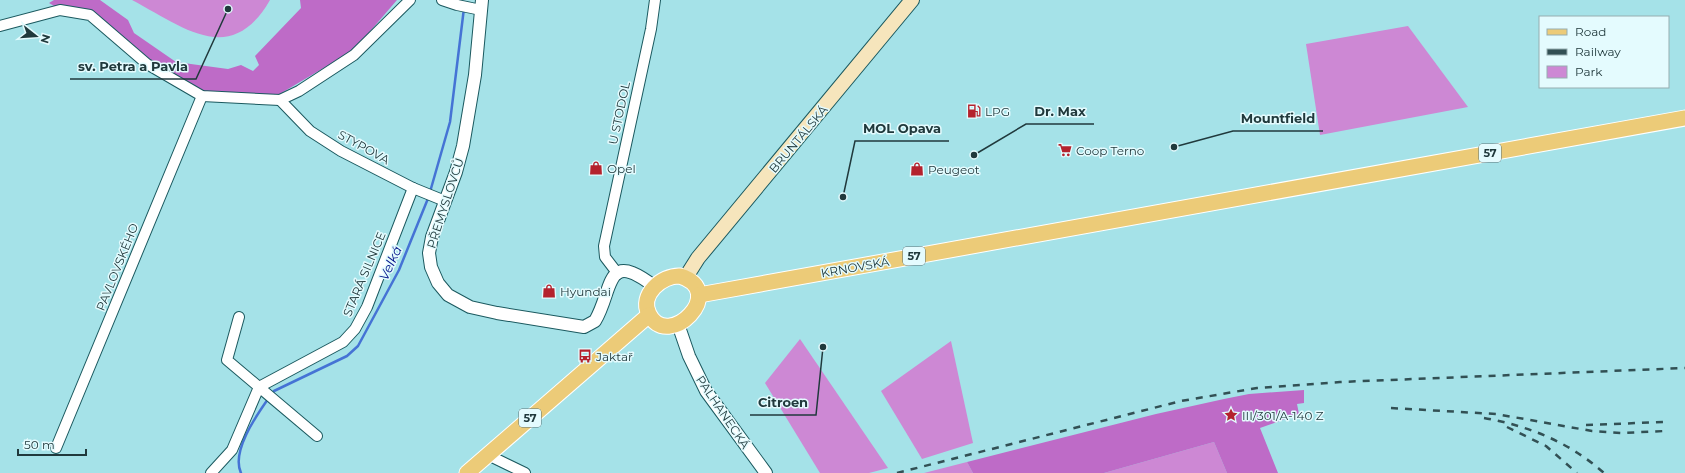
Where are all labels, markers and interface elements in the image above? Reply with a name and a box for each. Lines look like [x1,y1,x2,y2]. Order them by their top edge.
north arrow [16,16,56,56]
legend [1539,16,1669,88]
text: Road [1575,24,1606,39]
text: N [38,33,54,45]
text: Railway [1575,44,1621,59]
callout: sv. Petra a Pavla [70,54,196,79]
text: sv. Petra a Pavla [78,58,188,74]
text: Park [1575,64,1603,79]
street label: U STODOL [605,80,633,146]
callout: Dr. Max [1026,99,1094,124]
street label: BRUNTÁLSKÁ [766,102,831,176]
fuel station icon: LPG [966,103,982,119]
text: Dr. Max [1034,103,1086,119]
place label: LPG [985,104,1010,119]
callout: Mountfield [1233,106,1323,131]
text: Mountfield [1241,110,1315,126]
callout: MOL Opava [855,116,949,141]
text: MOL Opava [863,120,941,136]
street label: STYPOVA [336,127,393,167]
supermarket icon: Coop Terno [1057,142,1073,158]
place label: Coop Terno [1076,143,1144,158]
road number: 57 [1479,144,1501,162]
street label: PŘEMYSLOVCŮ [423,156,467,250]
shop icon: Opel [588,160,604,176]
place label: Opel [607,161,636,176]
shop icon: Peugeot [909,161,925,177]
place label: Peugeot [928,162,980,177]
street label: PAVLOVSKÉHO [93,221,141,313]
street label: STARÁ SILNICE [339,229,389,319]
water label: Velká [375,243,405,283]
road number: 57 [903,247,925,265]
street label: KRNOVSKÁ [820,254,891,280]
shop icon: Hyundai [541,283,557,299]
place label: Hyundai [560,284,611,299]
bus stop icon: Jaktař [577,348,593,364]
place label: Jaktař [595,349,633,364]
street label: PALHANECKÁ [693,372,753,452]
callout: Citroen [750,390,816,415]
text: Citroen [758,394,808,410]
place icon: III/301/A-140 Z [1223,407,1239,423]
place label: III/301/A-140 Z [1242,408,1324,423]
road number: 57 [519,409,541,427]
scale bar [18,431,86,457]
text: 50 m [24,437,55,452]

